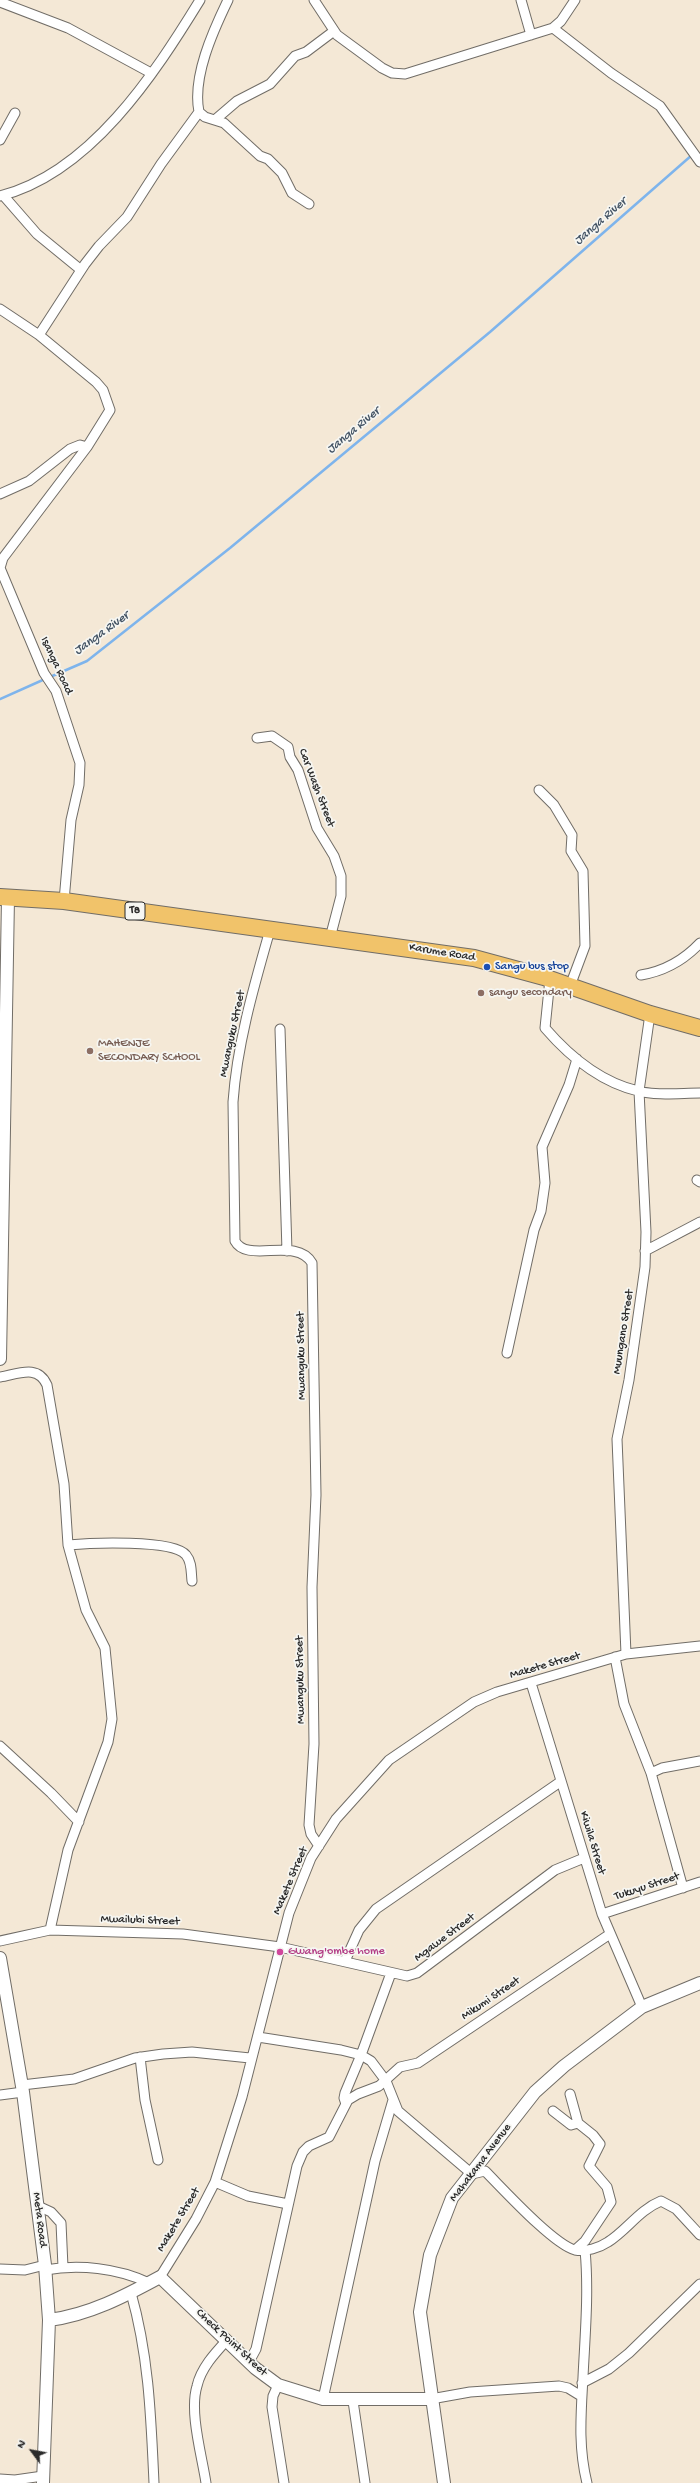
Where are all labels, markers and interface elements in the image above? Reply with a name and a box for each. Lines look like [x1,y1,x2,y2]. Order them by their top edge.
water label: Janga River [571,195,631,249]
water label: Janga River [324,404,384,458]
water label: Janga River [71,609,133,659]
street label: Isanga Road [36,635,76,697]
street label: Car Wash Street [294,747,338,829]
road number: T8 [125,902,145,920]
street label: Karume Road [408,941,476,965]
place label: Sangu bus stop [495,960,569,974]
marker: Sangu bus stop [482,962,492,972]
place label: sangu secondary [489,986,572,1000]
marker: sangu secondary [476,988,486,998]
street label: Mwanguku Street [217,989,249,1079]
place label: MAHENJE SECONDARY SCHOOL [98,1037,200,1065]
marker: MAHENJE SECONDARY SCHOOL [85,1046,95,1056]
street label: Muungano Street [610,1289,638,1375]
street label: Mwanguku Street [294,1312,310,1400]
street label: Mwanguku Street [293,1636,309,1724]
street label: Makete Street [508,1649,582,1683]
street label: Kiwila Street [576,1810,608,1876]
street label: Makete Street [270,1845,312,1917]
street label: Tukuyu Street [613,1870,681,1904]
street label: Mgawe Street [412,1911,478,1965]
street label: Mwailubi Street [100,1912,180,1930]
place label: Gwang'ombe home [288,1945,385,1959]
marker: Gwang'ombe home [275,1947,285,1957]
street label: Mikumi Street [459,1974,523,2024]
street label: Mahakama Avenue [447,2121,515,2205]
street label: Makete Street [154,2185,204,2255]
street label: Meta Road [28,2192,50,2248]
street label: Check Point Street [192,2306,270,2380]
north arrow [12,2431,52,2471]
text: N [15,2438,29,2451]

